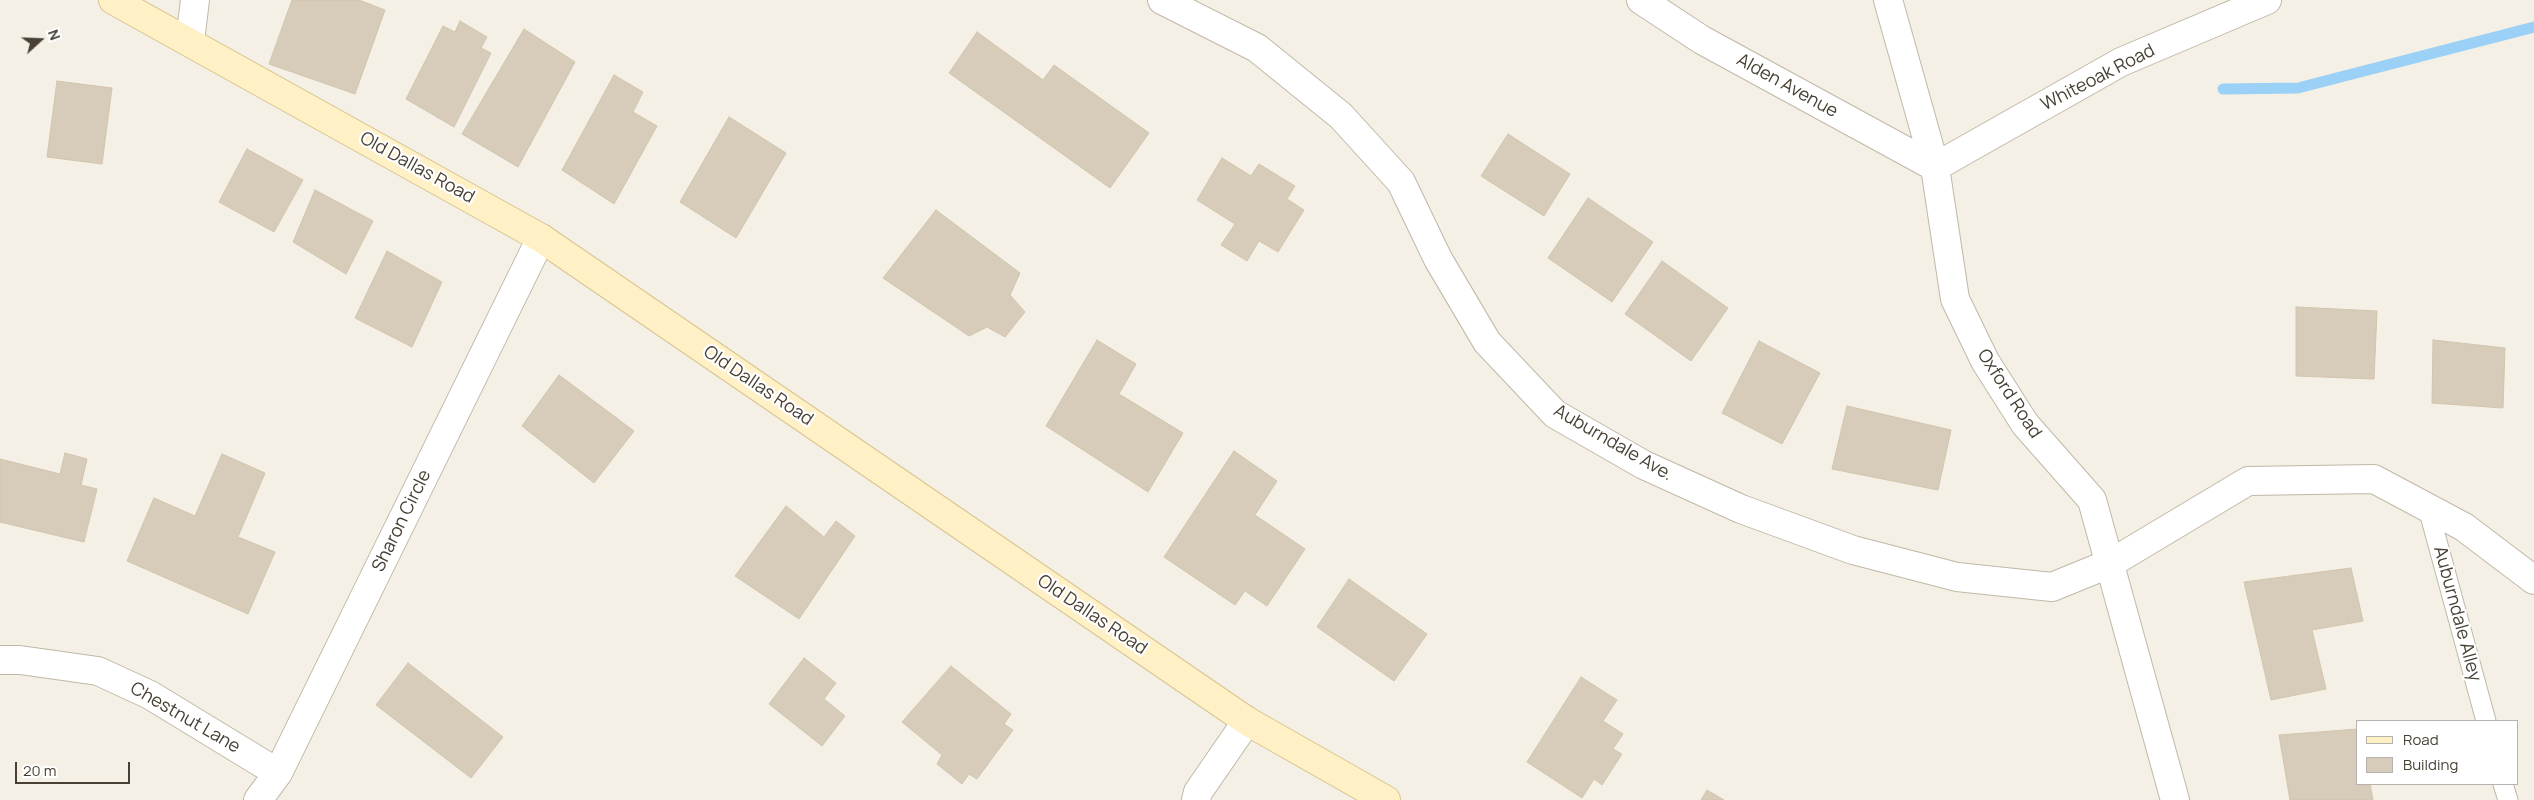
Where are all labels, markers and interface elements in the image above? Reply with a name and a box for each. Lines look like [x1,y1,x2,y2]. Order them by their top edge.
north arrow [15,15,65,65]
text: N [44,27,65,43]
street label: Whiteoak Road [2037,40,2159,116]
street label: Alden Avenue [1733,49,1841,123]
street label: Old Dallas Road [356,128,478,208]
street label: Old Dallas Road [699,341,817,431]
street label: Oxford Road [1972,345,2046,443]
street label: Auburndale Ave. [1550,400,1676,486]
street label: Sharon Circle [368,466,436,576]
street label: Auburndale Alley [2429,544,2485,684]
street label: Old Dallas Road [1033,570,1151,660]
street label: Chestnut Lane [126,678,244,758]
legend [2356,720,2519,785]
text: Road [2403,729,2439,750]
scale bar [18,752,132,784]
text: Building [2403,754,2458,775]
text: 20 m [23,760,56,781]

